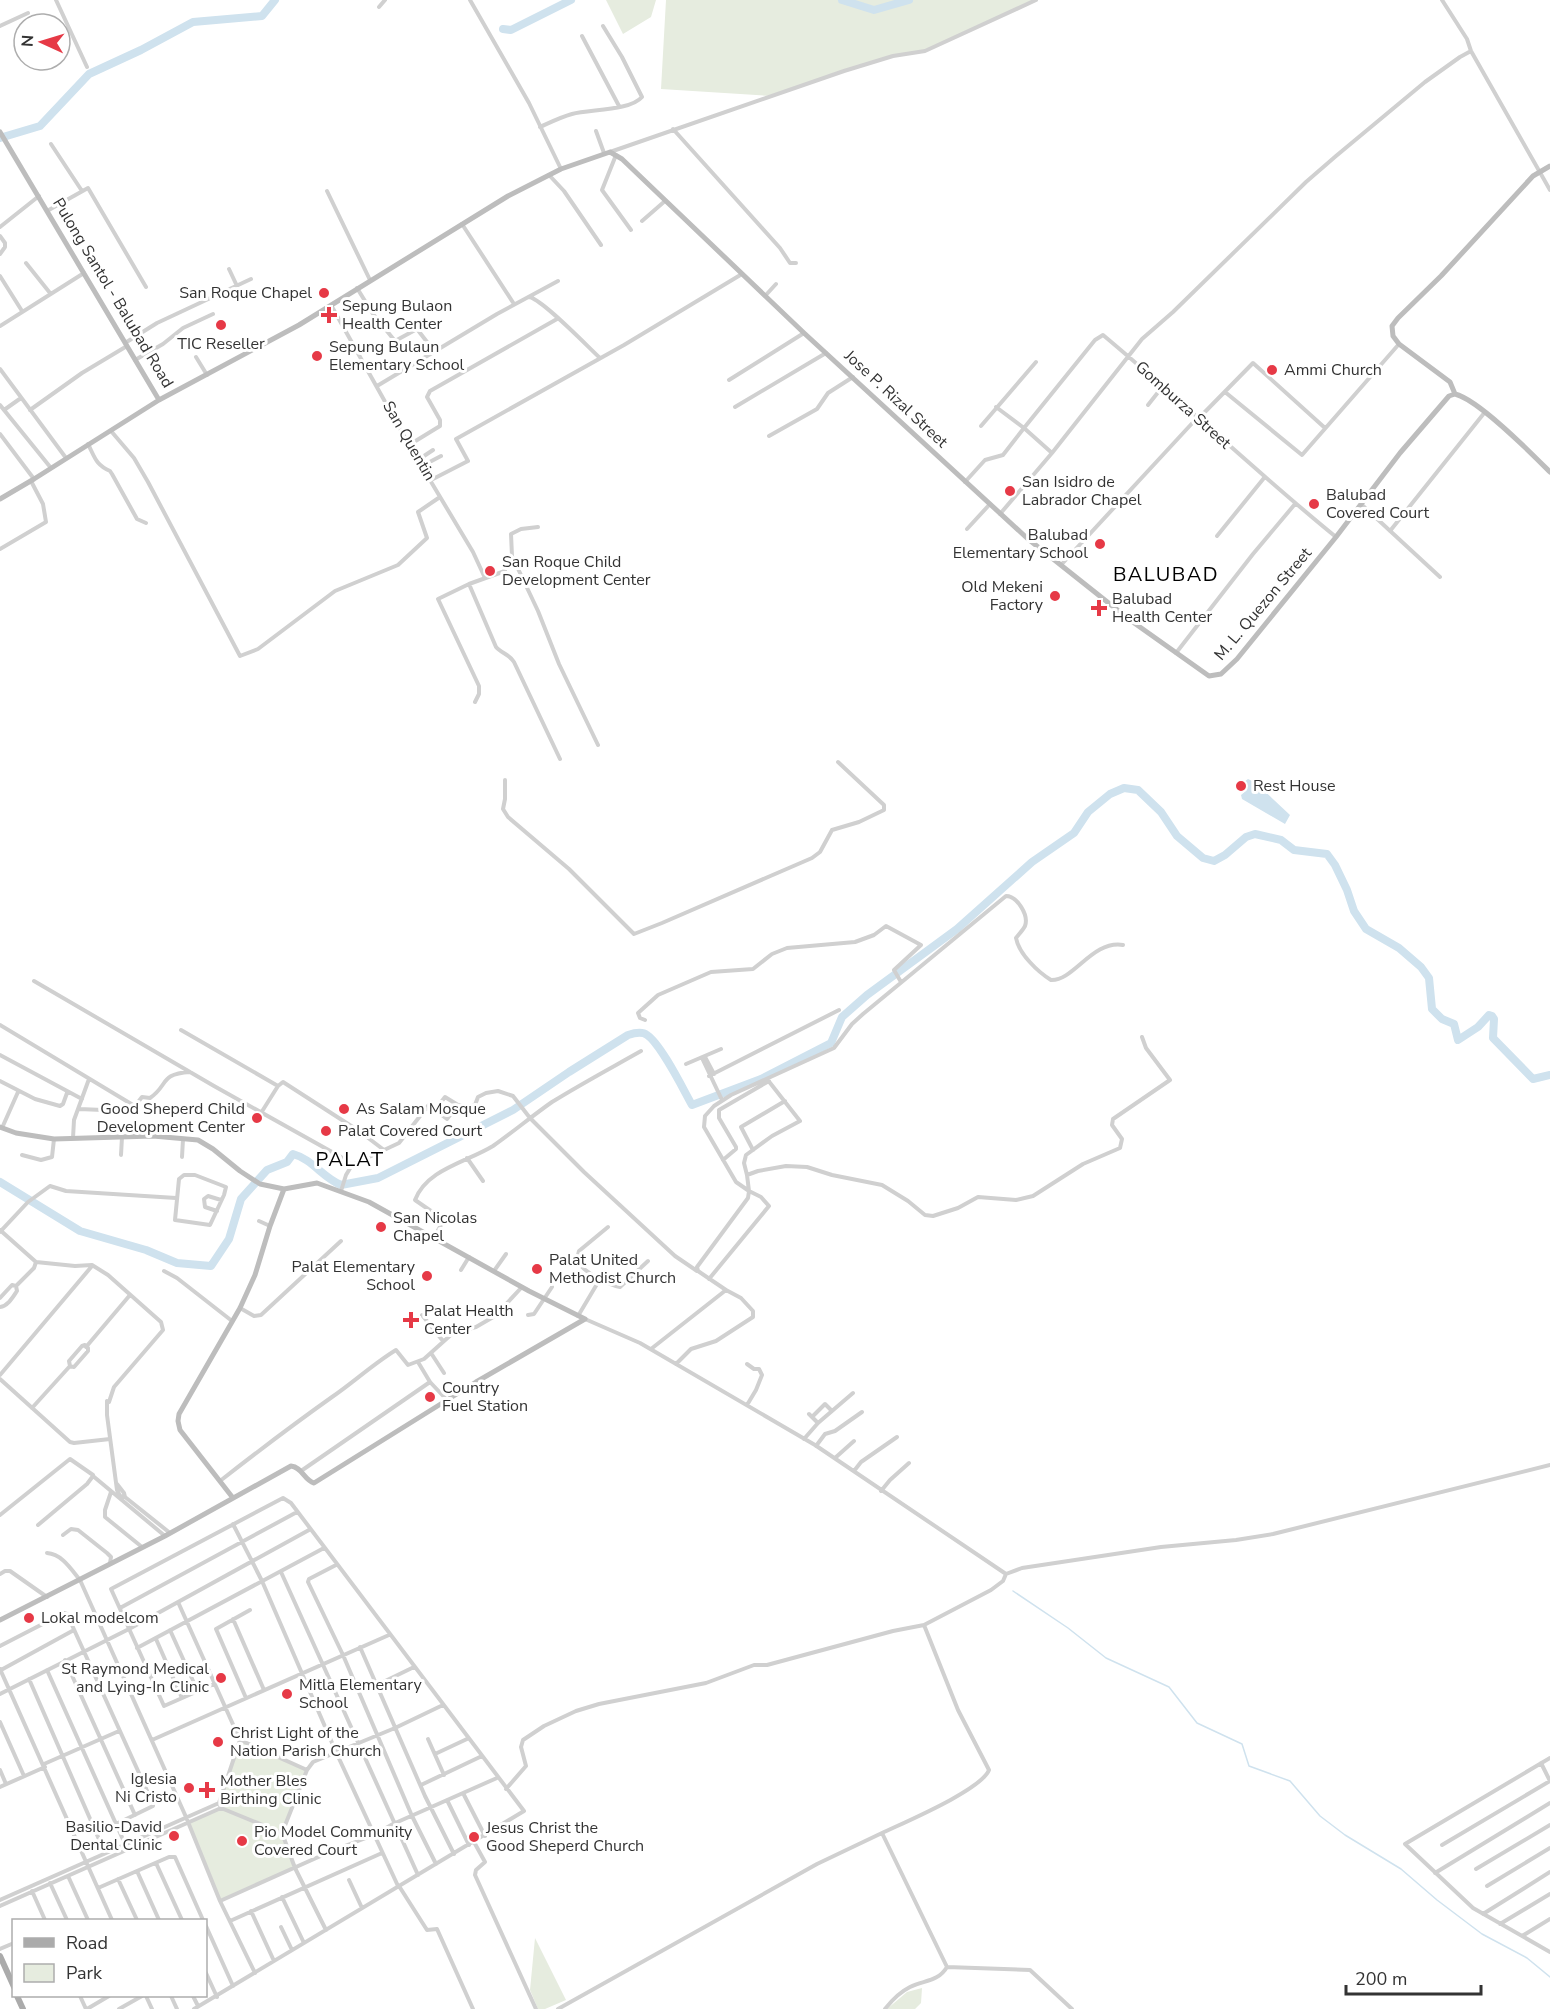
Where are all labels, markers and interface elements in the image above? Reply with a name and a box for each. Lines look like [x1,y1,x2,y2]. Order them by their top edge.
north arrow [12,12,72,72]
text: N [17,34,39,48]
street label: Pulong Santol - Balubad Road [47,194,179,392]
place label: San Roque Chapel [179,282,312,304]
marker: San Roque Chapel [317,286,331,300]
place label: Sepung Bulaon Health Center [342,295,452,335]
marker: Sepung Bulaon Health Center [320,306,338,324]
marker: TIC Reseller [214,318,228,332]
place label: TIC Reseller [177,333,265,355]
place label: Sepung Bulaun Elementary School [329,336,465,376]
street label: Jose P. Rizal Street [839,345,953,453]
marker: Sepung Bulaun Elementary School [310,349,324,363]
street label: Gomburza Street [1130,356,1236,454]
place label: Ammi Church [1284,359,1382,381]
marker: Ammi Church [1265,363,1279,377]
street label: San Quentin [377,397,441,485]
place label: San Isidro de Labrador Chapel [1022,471,1142,511]
marker: San Isidro de Labrador Chapel [1003,484,1017,498]
place label: Balubad Covered Court [1326,484,1429,524]
marker: Balubad Covered Court [1307,497,1321,511]
place label: Balubad Elementary School [953,524,1088,564]
marker: Balubad Elementary School [1093,537,1107,551]
street label: M. L. Quezon Street [1209,543,1317,665]
place label: San Roque Child Development Center [502,551,651,591]
district label: BALUBAD [1113,561,1219,588]
marker: San Roque Child Development Center [483,564,497,578]
place label: Old Mekeni Factory [961,576,1044,616]
place label: Balubad Health Center [1112,588,1212,628]
marker: Old Mekeni Factory [1048,589,1062,603]
marker: Balubad Health Center [1090,599,1108,617]
place label: Rest House [1253,775,1336,797]
marker: Rest House [1234,779,1248,793]
place label: Good Sheperd Child Development Center [97,1098,245,1138]
place label: As Salam Mosque [356,1098,486,1120]
marker: As Salam Mosque [337,1102,351,1116]
marker: Good Sheperd Child Development Center [250,1111,264,1125]
place label: Palat Covered Court [338,1120,483,1142]
marker: Palat Covered Court [319,1124,333,1138]
district label: PALAT [316,1146,384,1173]
place label: San Nicolas Chapel [393,1207,477,1247]
marker: San Nicolas Chapel [374,1220,388,1234]
place label: Palat United Methodist Church [549,1249,676,1289]
place label: Palat Elementary School [292,1256,416,1296]
marker: Palat United Methodist Church [530,1262,544,1276]
marker: Palat Elementary School [420,1269,434,1283]
place label: Palat Health Center [424,1300,514,1340]
marker: Palat Health Center [402,1311,420,1329]
place label: Country Fuel Station [442,1377,528,1417]
marker: Country Fuel Station [423,1390,437,1404]
place label: Lokal modelcom [41,1607,159,1629]
marker: Lokal modelcom [22,1611,36,1625]
place label: St Raymond Medical and Lying-In Clinic [61,1658,210,1698]
marker: St Raymond Medical and Lying-In Clinic [214,1671,228,1685]
place label: Mitla Elementary School [299,1674,422,1714]
marker: Mitla Elementary School [280,1687,294,1701]
place label: Christ Light of the Nation Parish Church [230,1722,381,1762]
marker: Christ Light of the Nation Parish Church [211,1735,225,1749]
place label: Iglesia Ni Cristo [115,1768,177,1808]
place label: Mother Bles Birthing Clinic [220,1770,322,1810]
marker: Iglesia Ni Cristo [182,1781,196,1795]
marker: Mother Bles Birthing Clinic [198,1781,216,1799]
place label: Basilio-David Dental Clinic [65,1816,163,1856]
place label: Jesus Christ the Good Sheperd Church [485,1817,644,1857]
place label: Pio Model Community Covered Court [254,1821,413,1861]
marker: Basilio-David Dental Clinic [167,1829,181,1843]
marker: Jesus Christ the Good Sheperd Church [467,1830,481,1844]
marker: Pio Model Community Covered Court [235,1834,249,1848]
legend [12,1919,207,1997]
text: Road [66,1931,108,1955]
scale bar [1346,1958,1481,1996]
text: Park [66,1961,103,1985]
text: 200 m [1355,1967,1407,1991]

